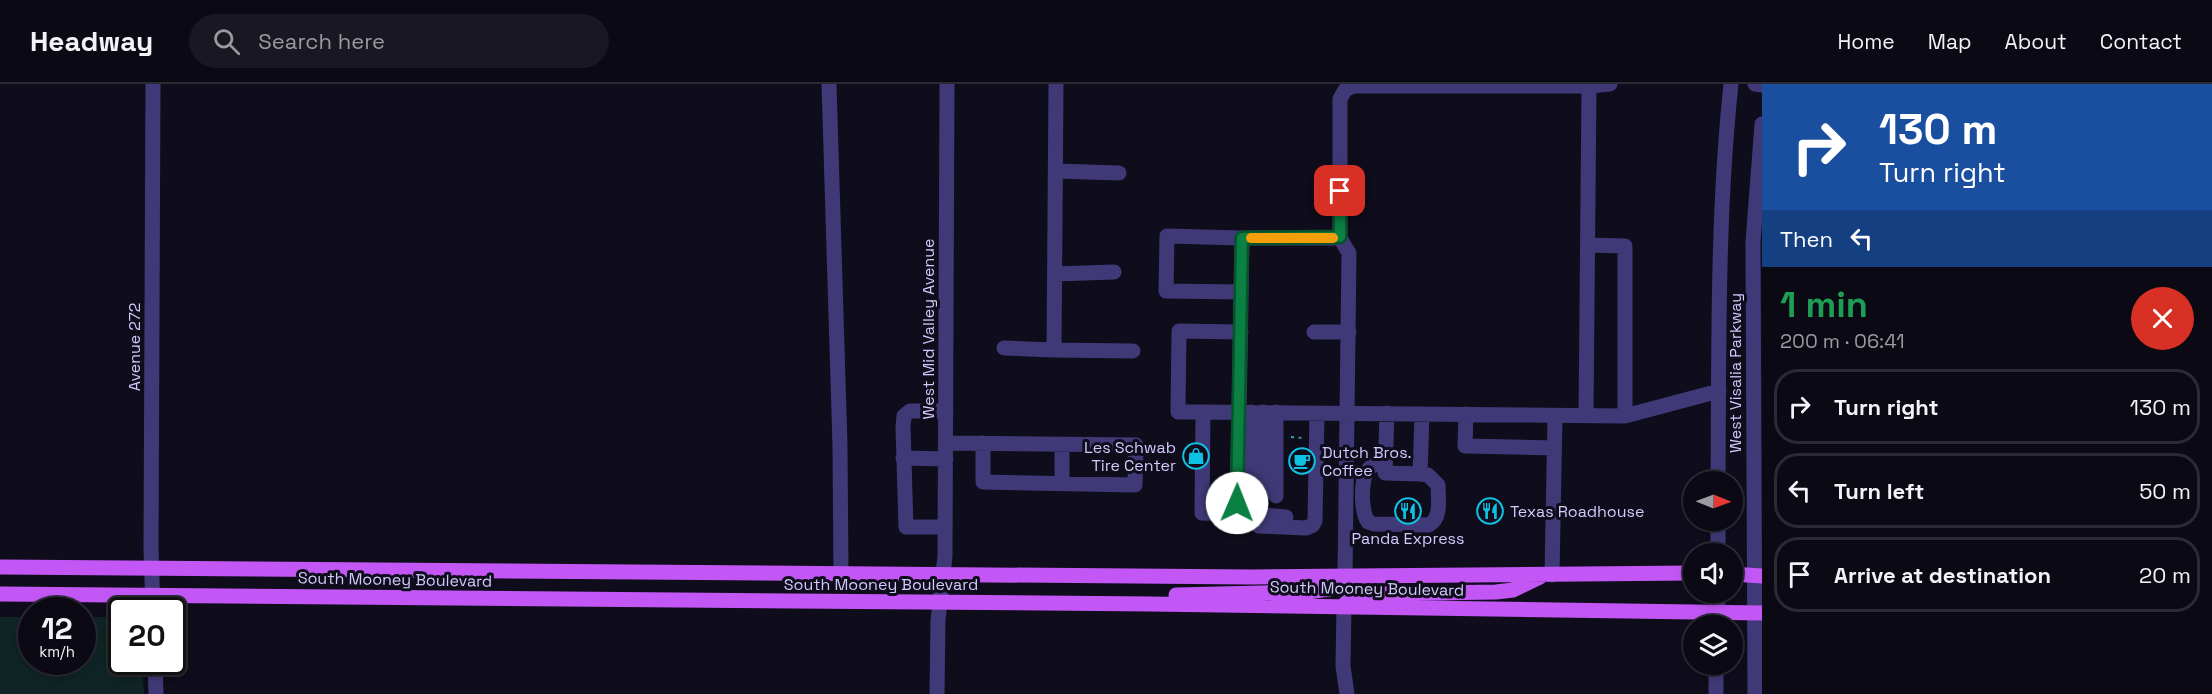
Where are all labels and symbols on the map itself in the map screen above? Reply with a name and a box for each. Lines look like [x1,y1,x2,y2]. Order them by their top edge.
pin [1314,165,1365,216]
street label: West Mid Valley Avenue [918,239,939,419]
street label: West Visalia Parkway [1725,293,1746,453]
street label: Avenue 272 [124,303,145,391]
place label: Les Schwab Tire Center [1084,437,1176,476]
shop icon: Les Schwab Tire Center [1181,441,1211,471]
place label: Dutch Bros. Coffee [1322,442,1412,481]
cafe icon: Dutch Bros. Coffee [1287,446,1317,476]
position arrow [1205,471,1269,535]
north arrow [1683,471,1743,531]
restaurant icon: Panda Express [1393,496,1423,526]
restaurant icon: Texas Roadhouse [1475,496,1505,526]
place label: Texas Roadhouse [1510,501,1644,522]
place label: Panda Express [1352,528,1464,549]
street label: South Mooney Boulevard [298,567,492,592]
street label: South Mooney Boulevard [784,574,978,595]
street label: South Mooney Boulevard [1270,576,1464,601]
speed limit sign: 20 [108,597,186,675]

